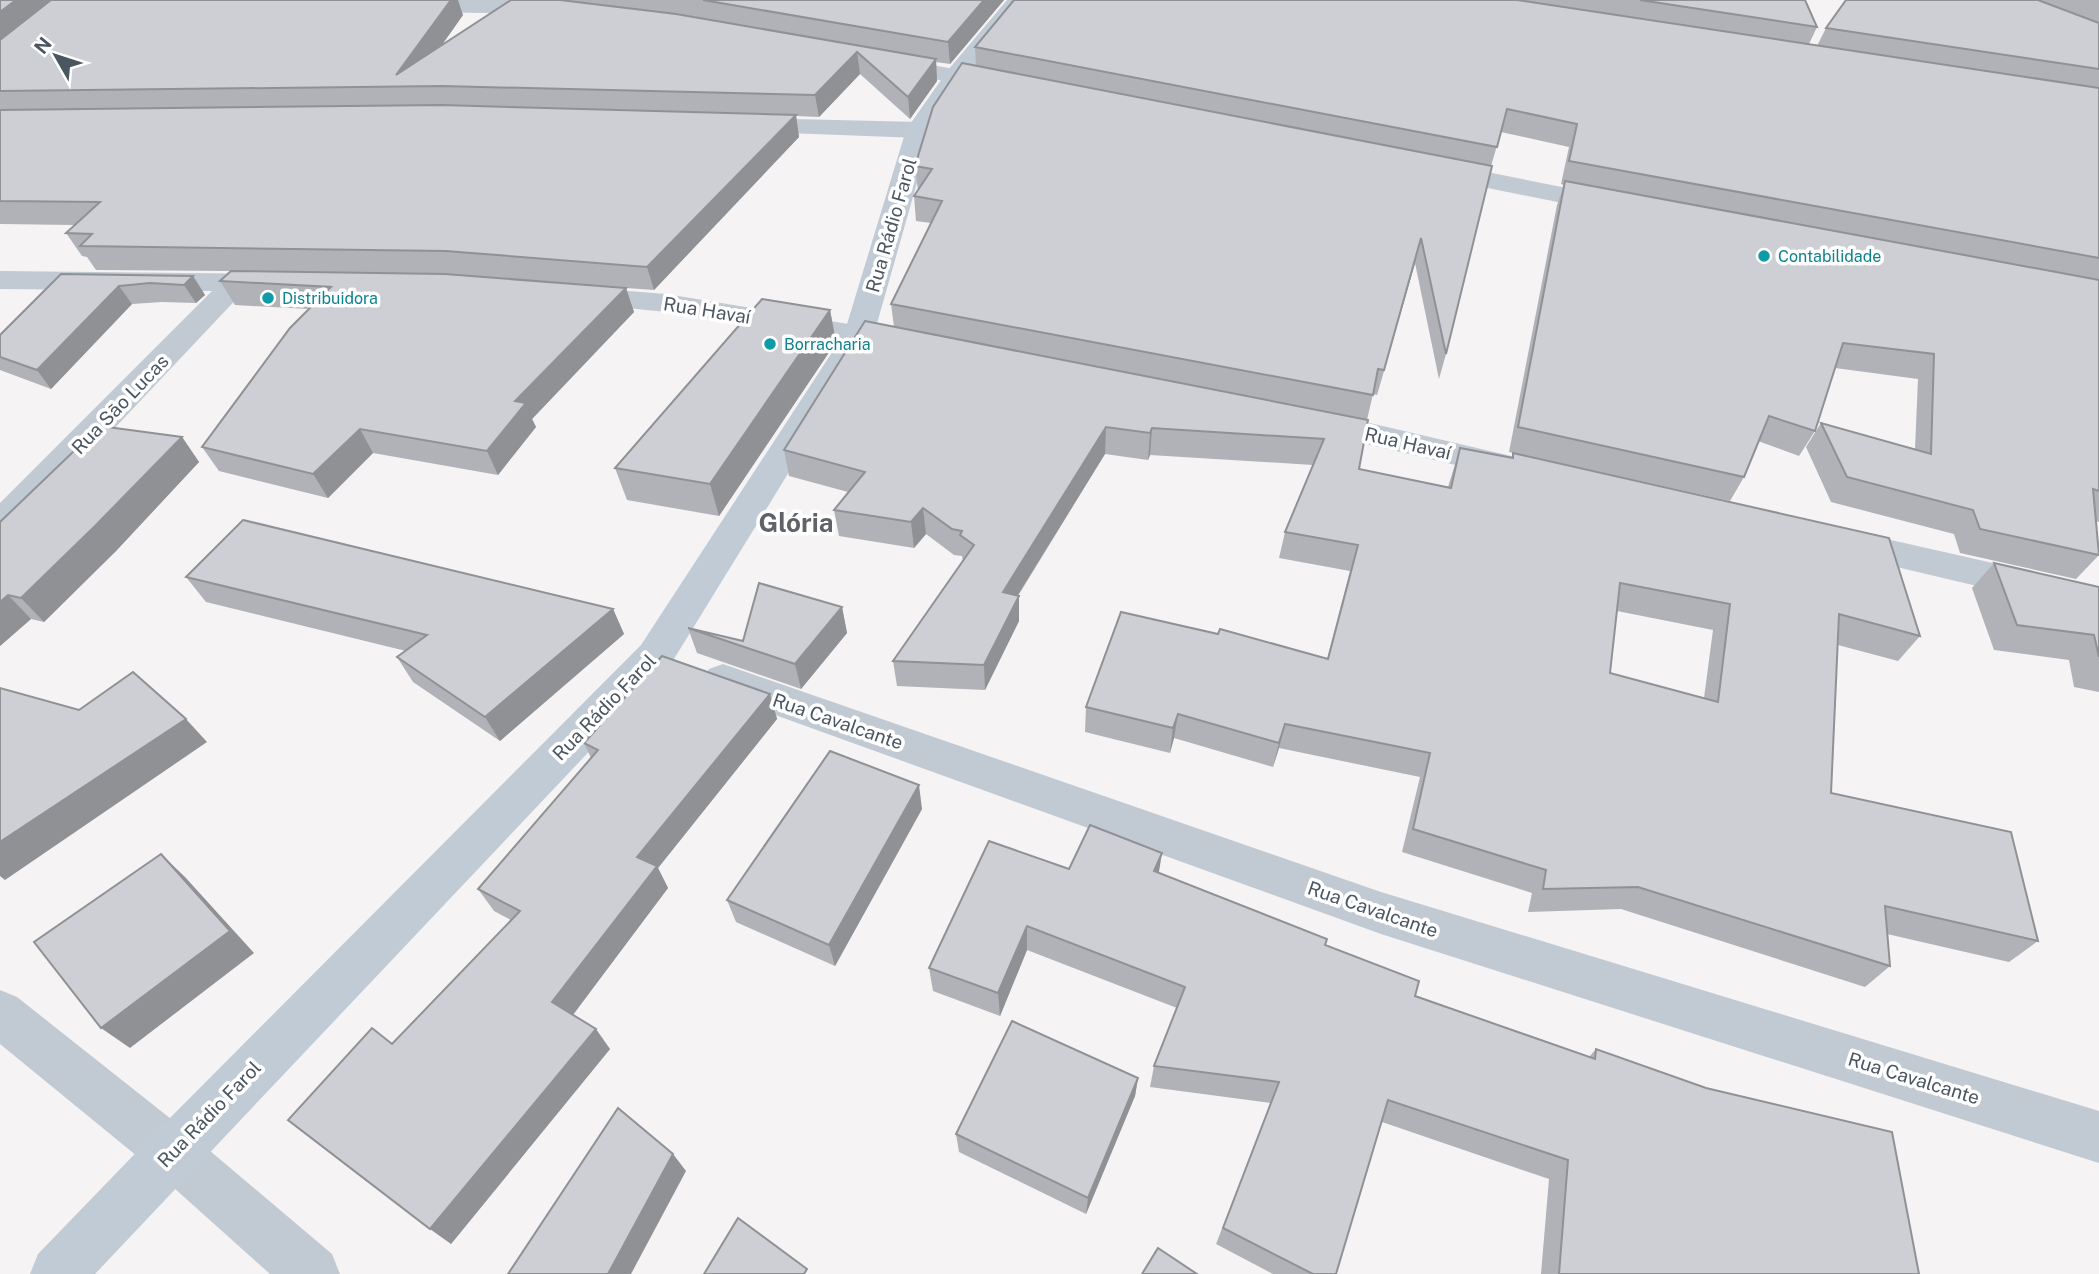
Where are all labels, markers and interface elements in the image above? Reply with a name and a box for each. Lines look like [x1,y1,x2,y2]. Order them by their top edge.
north arrow [21,21,91,91]
text: N [30,33,56,58]
street label: Rua Rádio Farol [861,155,921,295]
place label: Contabilidade [1778,247,1881,266]
marker: Contabilidade [1756,248,1772,264]
place label: Distribuidora [282,289,378,308]
marker: Distribuidora [260,290,276,306]
street label: Rua Havaí [662,292,753,328]
place label: Borracharia [784,335,871,354]
marker: Borracharia [762,336,778,352]
street label: Rua São Lucas [67,350,173,458]
street label: Rua Havaí [1363,422,1454,464]
district label: Glória [759,507,833,538]
street label: Rua Rádio Farol [548,649,660,765]
street label: Rua Cavalcante [770,688,906,754]
street label: Rua Cavalcante [1305,876,1441,942]
street label: Rua Cavalcante [1846,1048,1982,1108]
street label: Rua Rádio Farol [153,1056,265,1172]

